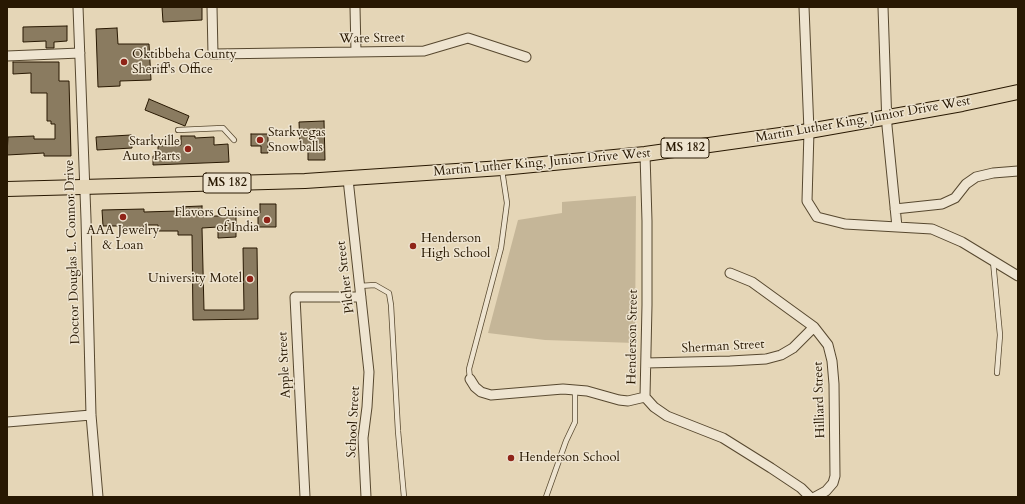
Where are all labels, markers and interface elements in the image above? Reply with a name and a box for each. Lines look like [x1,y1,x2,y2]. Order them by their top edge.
street label: Ware Street [339,31,405,47]
place label: Oktibbeha County Sheriff's Office [132,47,237,78]
marker: Oktibbeha County Sheriff's Office [119,57,129,67]
street label: Martin Luther King, Junior Drive West [754,93,972,147]
place label: Starkvegas Snowballs [268,125,326,156]
place label: Starkville Auto Parts [122,134,180,165]
marker: Starkvegas Snowballs [255,135,265,145]
road number: MS 182 [661,138,709,158]
marker: Starkville Auto Parts [183,144,193,154]
street label: Martin Luther King, Junior Drive West [433,146,651,180]
street label: Doctor Douglas L. Connor Drive [62,159,84,345]
road number: MS 182 [203,173,251,193]
place label: Flavors Cuisine of India [174,205,259,236]
marker: AAA Jewelry & Loan [118,212,128,222]
marker: Flavors Cuisine of India [262,215,272,225]
place label: AAA Jewelry & Loan [87,223,159,254]
place label: Henderson High School [421,231,490,262]
street label: Pilcher Street [334,240,358,314]
marker: Henderson High School [408,241,418,251]
place label: University Motel [148,271,242,287]
marker: University Motel [245,274,255,284]
street label: Henderson Street [624,289,642,385]
street label: Apple Street [275,331,295,399]
street label: Sherman Street [681,337,765,357]
street label: Hilliard Street [811,361,829,439]
street label: School Street [344,386,364,458]
place label: Henderson School [519,450,620,466]
marker: Henderson School [506,453,516,463]

